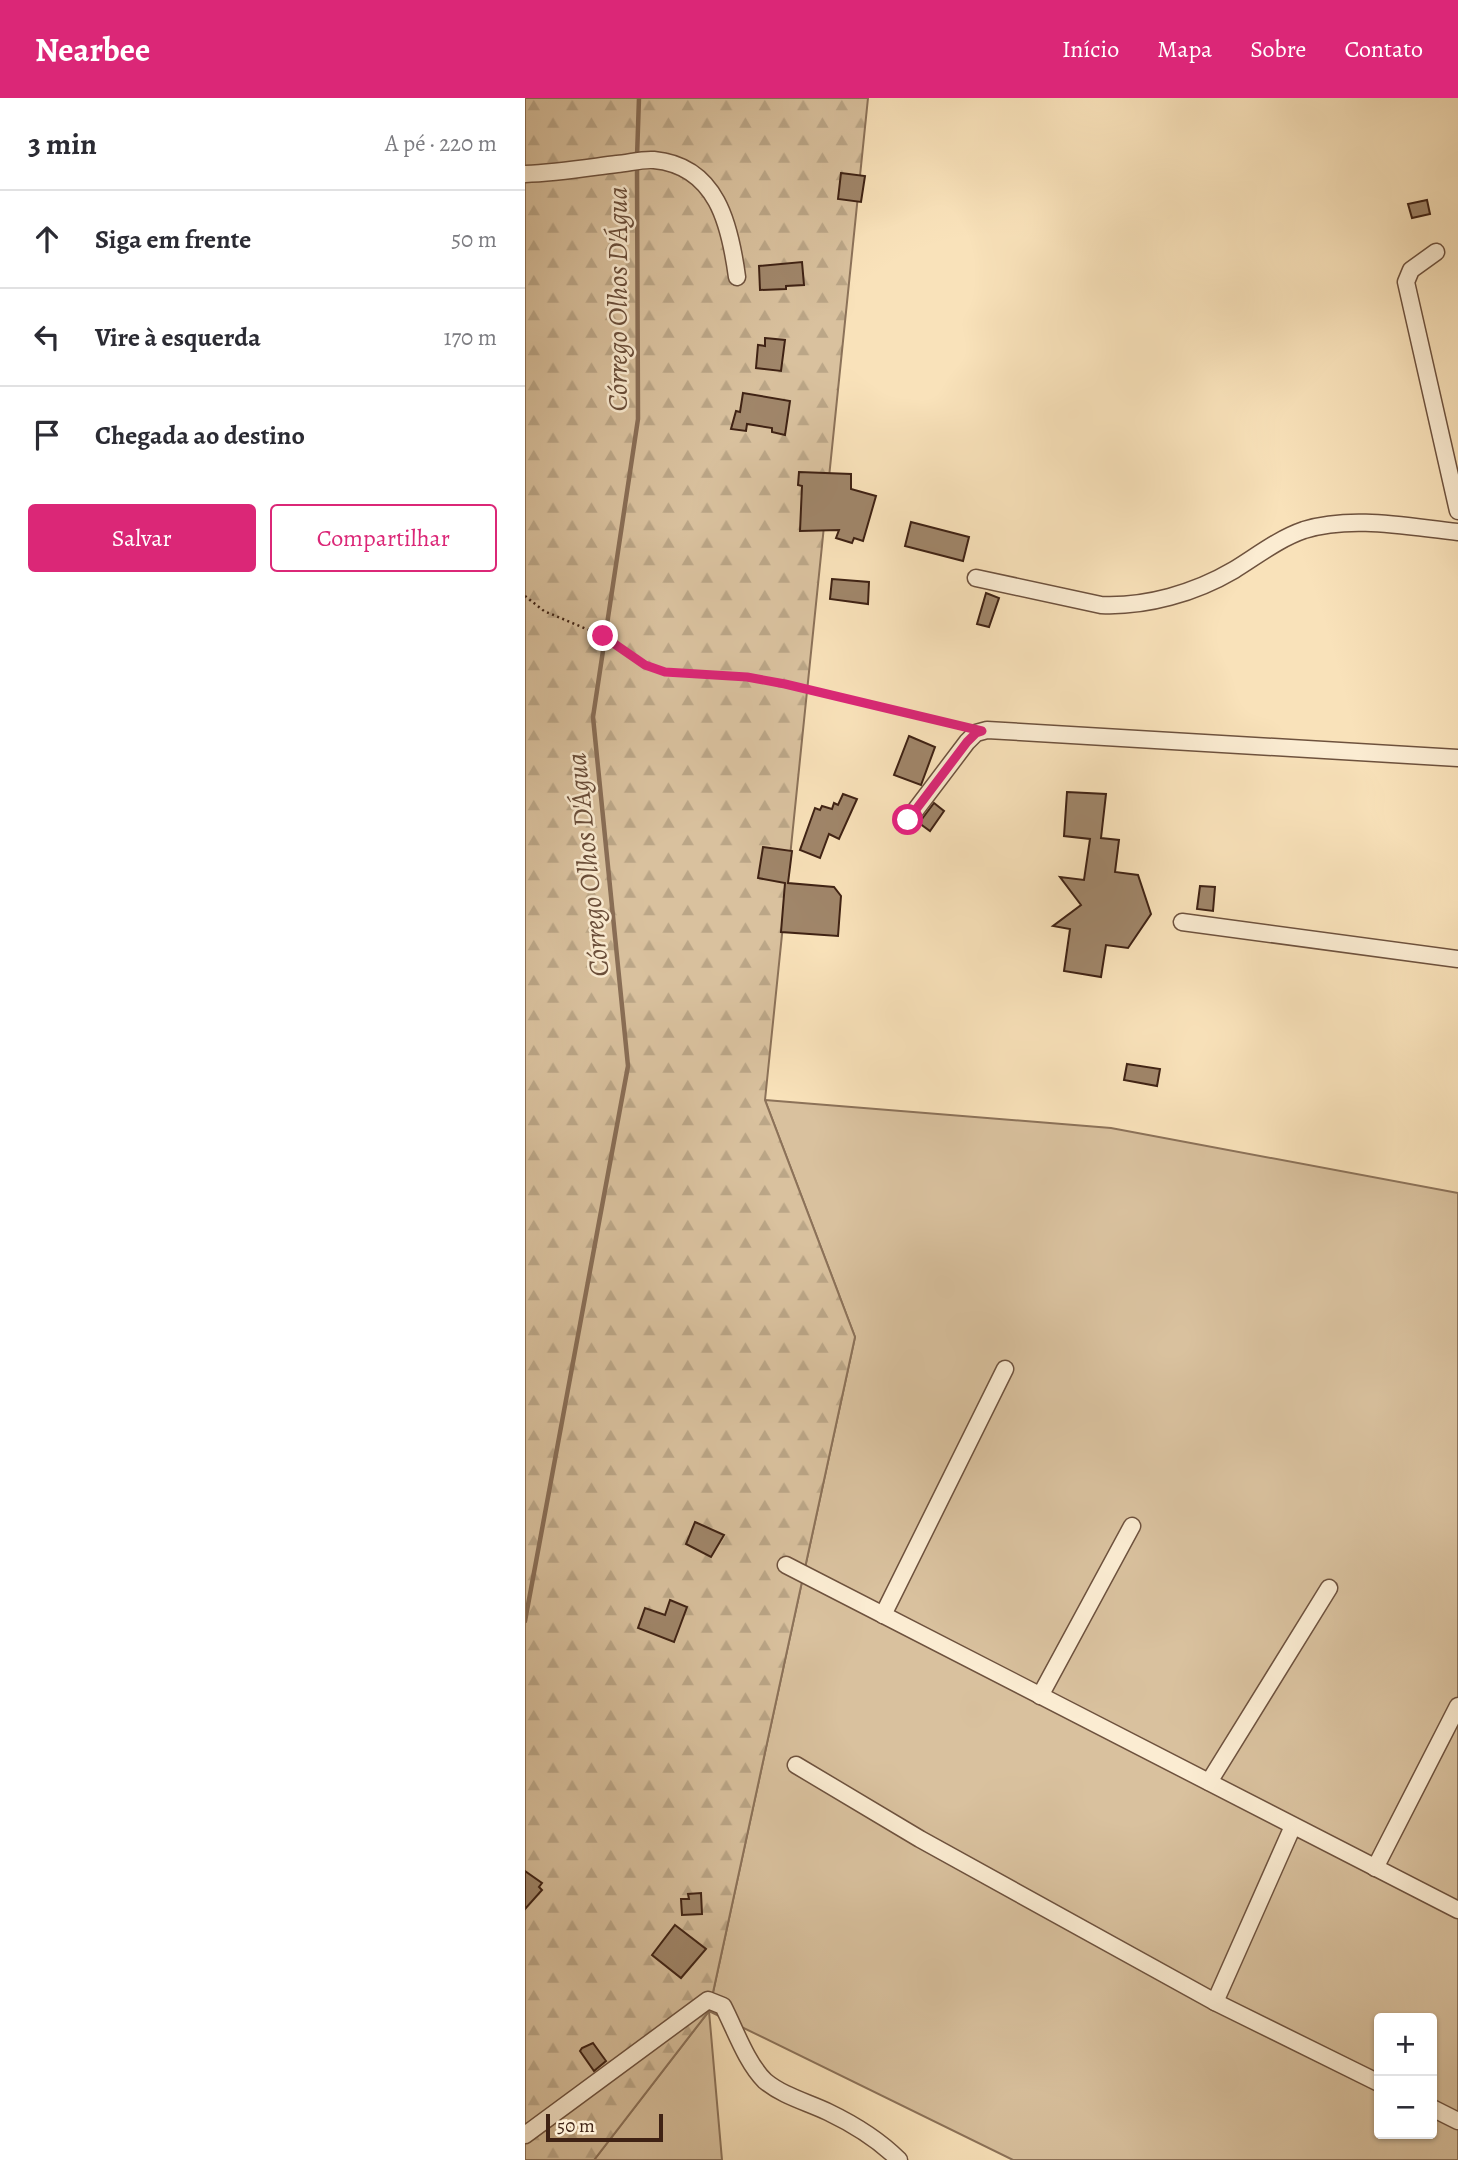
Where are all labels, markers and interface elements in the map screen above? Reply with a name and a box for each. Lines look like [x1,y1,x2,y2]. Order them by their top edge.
text: Nearbee [35,27,150,72]
text: Início [1062,33,1119,65]
text: Mapa [1157,33,1212,65]
text: Sobre [1250,33,1306,65]
text: Contato [1344,33,1423,65]
text: 3 min [28,124,97,164]
text: A pé · 220 m [385,128,497,159]
water label: Córrego Olhos D'Água [599,187,637,411]
icon: ahead [28,220,66,258]
text: Siga em frente [95,222,251,257]
text: 50 m [451,224,497,255]
icon: left [28,318,66,356]
text: Vire à esquerda [95,320,261,355]
text: 170 m [444,322,497,353]
icon: arrive [28,416,66,454]
text: Chegada ao destino [95,418,305,453]
button: Salvar [28,504,256,572]
button: Compartilhar [270,504,497,572]
route end [587,620,618,651]
water label: Córrego Olhos D'Água [557,751,619,979]
route start [892,804,923,835]
map controls [1374,2013,1437,2139]
button: + [1374,2013,1437,2076]
button: − [1374,2076,1437,2139]
scale bar [546,2111,663,2143]
text: 50 m [557,2113,595,2139]

